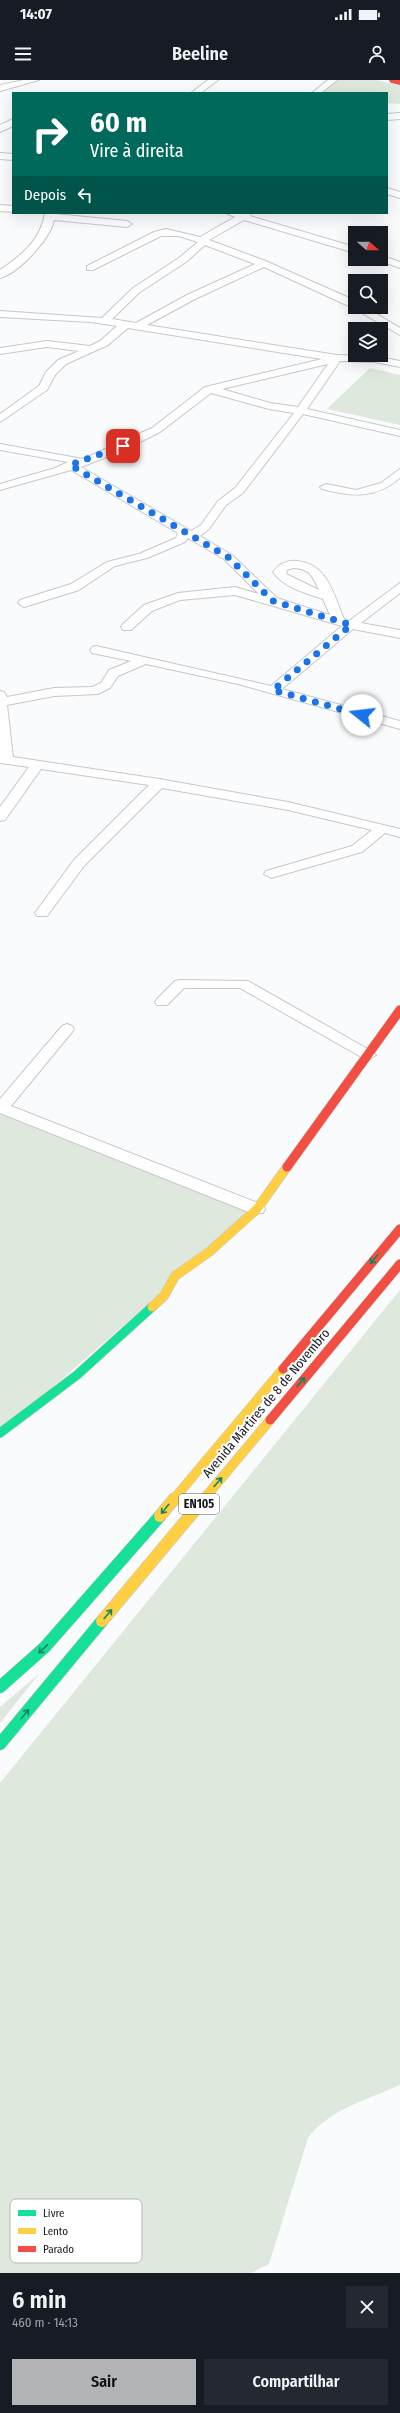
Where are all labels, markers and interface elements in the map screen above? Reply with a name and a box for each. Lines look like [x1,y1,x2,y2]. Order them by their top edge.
text: 14:07 [20,5,52,23]
icon: menu [12,43,34,65]
text: Beeline [172,43,228,65]
icon: person [366,43,388,65]
text: 60 m [90,106,147,139]
icon: right [24,108,76,160]
text: Vire à direita [90,140,184,162]
icon: left [74,184,96,206]
text: Depois [24,186,66,204]
north arrow [348,226,388,266]
map controls [348,226,388,362]
button: search [348,274,388,314]
button: layers [348,322,388,362]
pin [106,429,140,463]
icon: arrive [112,435,134,457]
position arrow [341,694,383,736]
one-way arrow [370,1253,379,1264]
street label: Avenida Mártires de 8 de Novembro [199,1325,333,1480]
one-way arrow [296,1377,305,1387]
one-way arrow [213,1477,222,1487]
road number: EN105 [179,1494,219,1514]
one-way arrow [161,1503,170,1514]
one-way arrow [103,1609,112,1620]
one-way arrow [38,1645,48,1654]
one-way arrow [20,1709,29,1720]
legend [10,2199,142,2263]
text: Livre [43,2207,65,2220]
text: Lento [43,2225,68,2238]
text: Parado [43,2243,74,2256]
text: 6 min [12,2286,67,2314]
button: close [346,2286,388,2328]
text: 460 m · 14:13 [12,2315,78,2330]
button: Sair [12,2359,196,2405]
button: Compartilhar [204,2359,388,2405]

